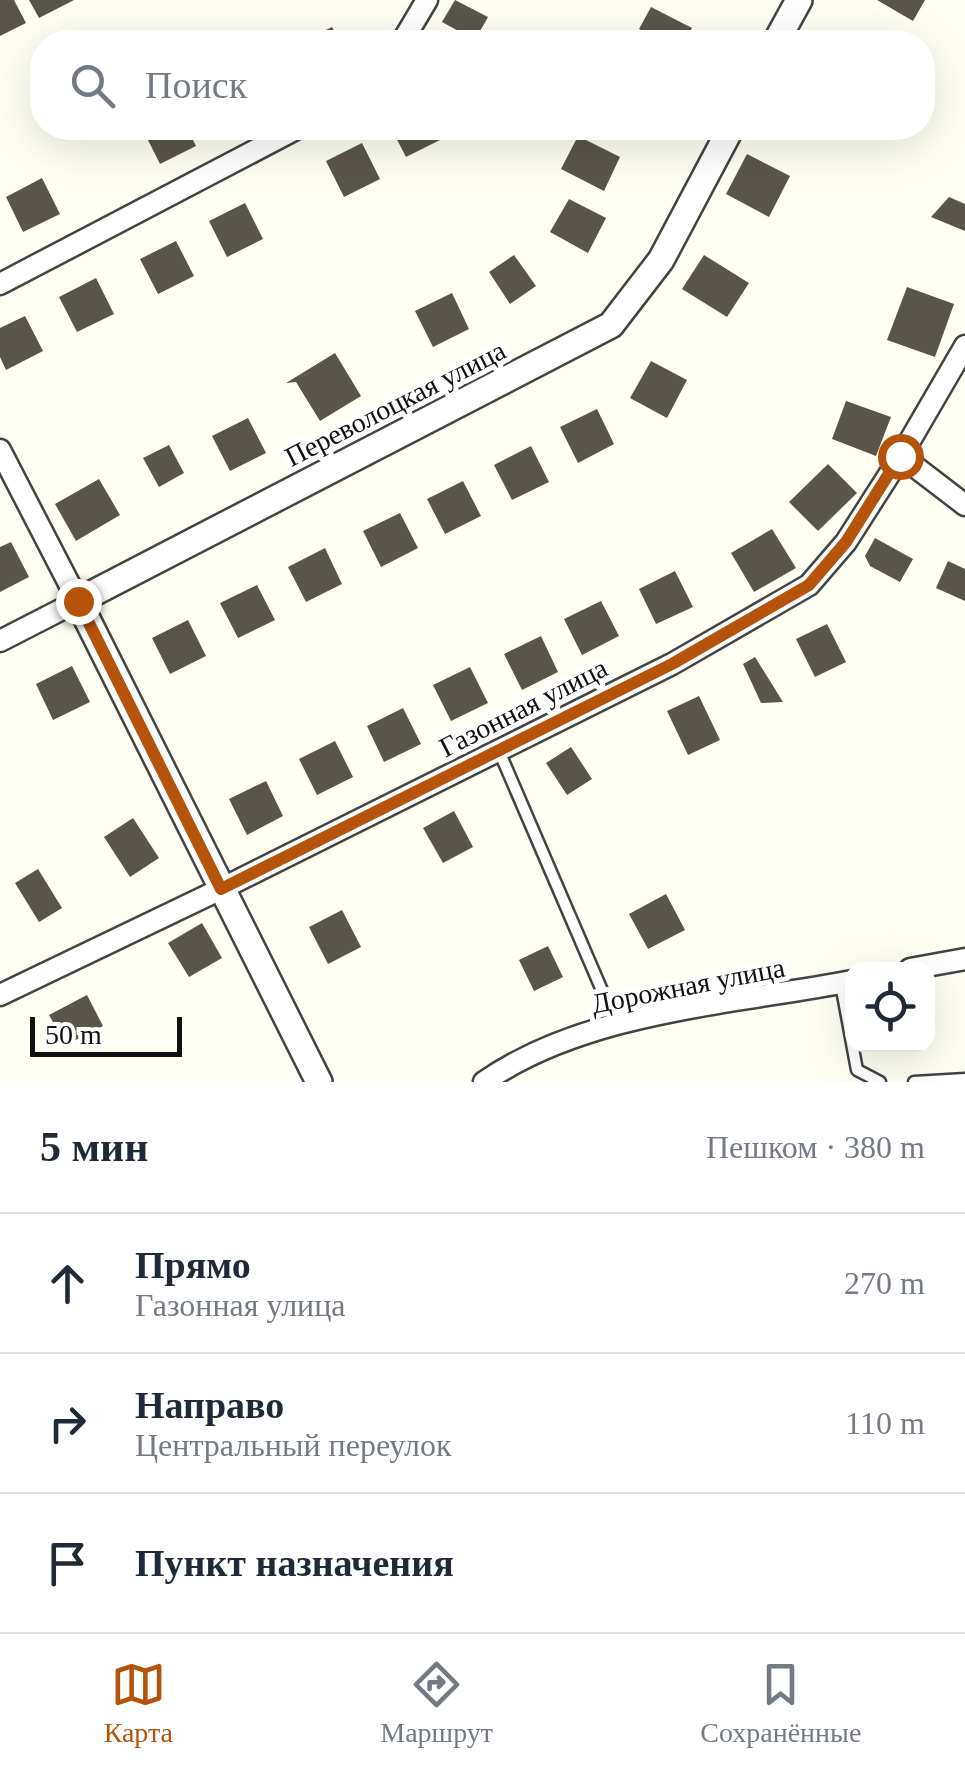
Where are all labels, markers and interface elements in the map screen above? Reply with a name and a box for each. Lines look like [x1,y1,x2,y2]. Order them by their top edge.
search box [30,30,935,140]
icon: search [65,58,120,113]
text: Поиск [145,64,247,106]
street label: Переволоцкая улица [280,334,511,472]
route start [878,434,924,480]
route end [56,579,102,625]
street label: Газонная улица [434,652,613,763]
street label: Дорожная улица [589,951,788,1019]
map controls [845,962,935,1052]
button: locate [845,962,935,1052]
scale bar [30,1012,182,1056]
text: 50 m [45,1019,102,1050]
text: 5 мин [40,1124,149,1170]
text: Пешком · 380 m [706,1129,925,1165]
text: Прямо [135,1244,251,1286]
icon: ahead [40,1256,95,1311]
text: 270 m [844,1265,925,1301]
text: Газонная улица [135,1287,346,1323]
text: Направо [135,1384,284,1426]
icon: right [40,1396,95,1451]
text: 110 m [845,1405,925,1441]
text: Центральный переулок [135,1427,451,1463]
icon: arrive [40,1536,95,1591]
text: Пункт назначения [135,1542,454,1584]
tab: Карта [104,1657,173,1749]
tab: Маршрут [380,1657,493,1749]
tab: Сохранённые [700,1657,861,1749]

